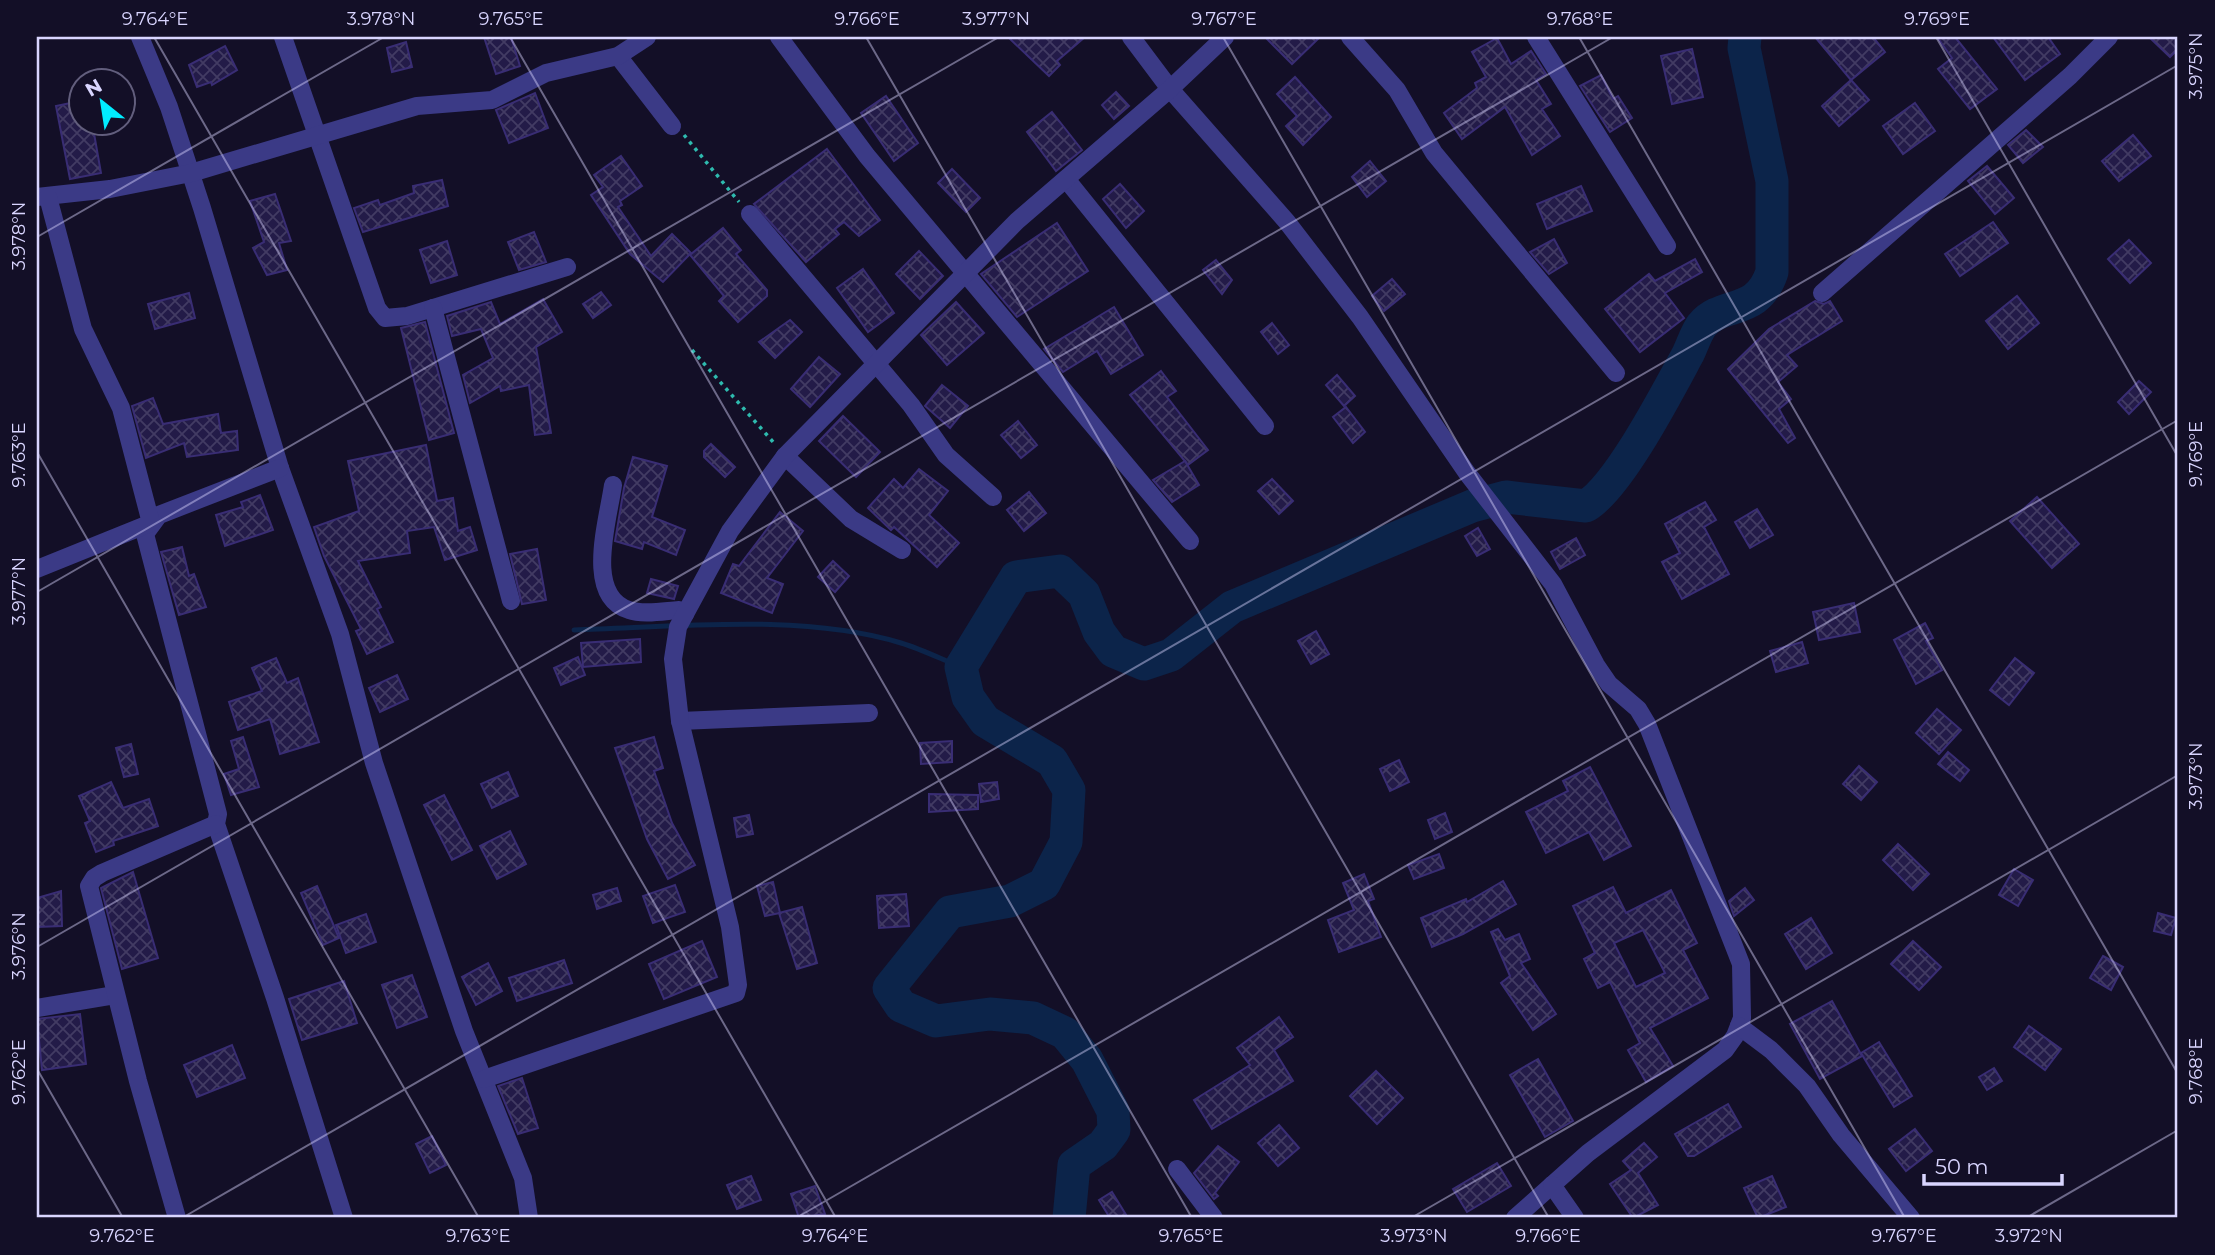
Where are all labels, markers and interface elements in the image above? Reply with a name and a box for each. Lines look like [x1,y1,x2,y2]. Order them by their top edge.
text: 9.764°E [122,8,188,30]
text: 3.978°N [347,8,415,30]
text: 9.765°E [478,8,544,30]
text: 9.766°E [834,8,900,30]
text: 3.977°N [962,8,1030,30]
text: 9.767°E [1191,8,1257,30]
text: 9.768°E [1547,8,1613,30]
text: 9.769°E [1904,8,1970,30]
text: 3.975°N [2185,32,2207,100]
north arrow [66,66,136,136]
text: N [81,74,106,102]
text: 3.978°N [8,202,30,270]
text: 9.769°E [2185,421,2207,487]
text: 9.763°E [8,422,30,488]
text: 3.977°N [8,557,30,625]
text: 3.973°N [2185,742,2207,810]
text: 3.976°N [8,912,30,980]
text: 9.768°E [2185,1038,2207,1104]
text: 9.762°E [8,1039,30,1105]
scale bar [1924,1143,2063,1187]
text: 50 m [1935,1154,1989,1179]
text: 9.762°E [89,1225,155,1247]
text: 9.763°E [445,1225,511,1247]
text: 9.764°E [802,1225,868,1247]
text: 9.765°E [1158,1225,1224,1247]
text: 3.973°N [1380,1225,1448,1247]
text: 9.766°E [1515,1225,1581,1247]
text: 9.767°E [1871,1225,1937,1247]
text: 3.972°N [1995,1225,2063,1247]

